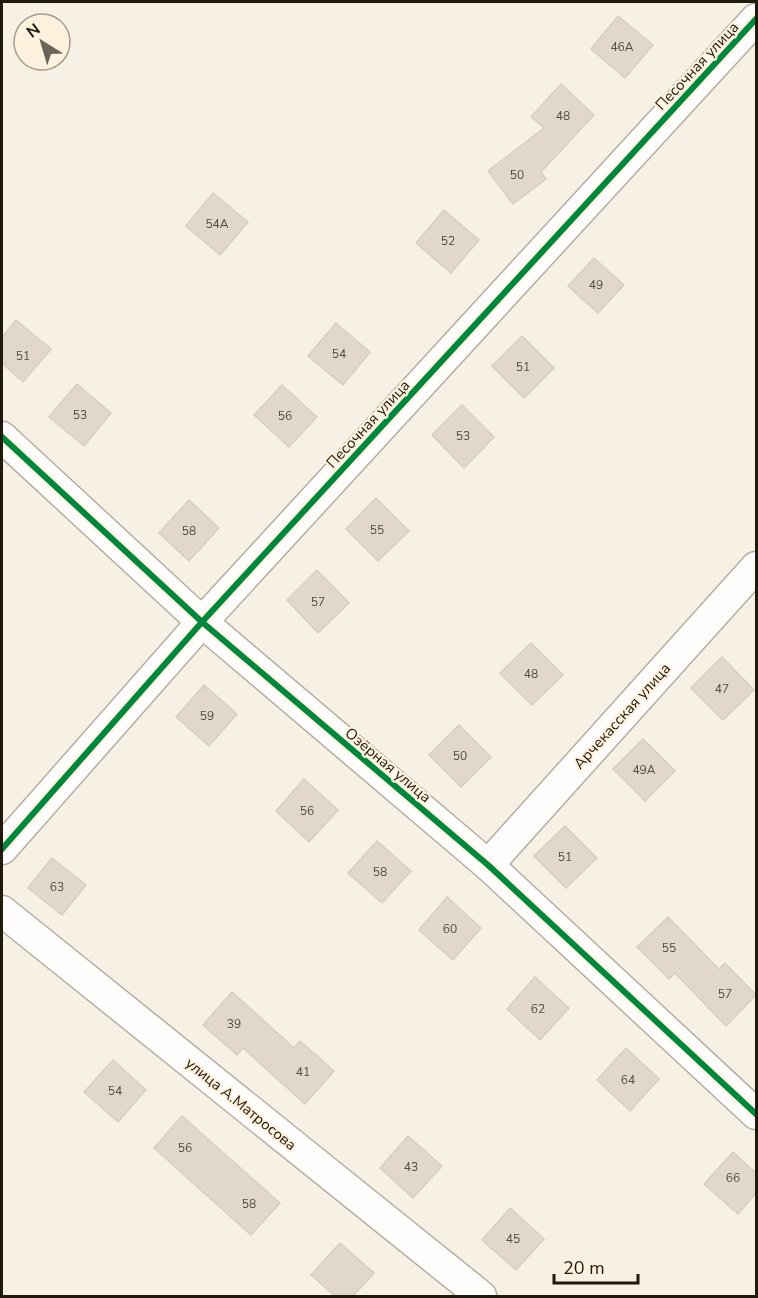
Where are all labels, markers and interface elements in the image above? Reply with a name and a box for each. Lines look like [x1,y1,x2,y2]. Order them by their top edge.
north arrow [12,12,72,72]
street label: Песочная улица [651,17,743,115]
text: N [22,18,45,43]
house number: 46А [610,39,634,55]
house number: 48 [556,108,570,124]
house number: 50 [510,167,524,183]
house number: 54А [205,216,229,232]
house number: 52 [441,233,455,249]
house number: 49 [589,277,603,293]
house number: 54 [332,346,346,362]
house number: 51 [16,348,30,364]
house number: 51 [516,359,530,375]
street label: Песочная улица [322,375,414,473]
house number: 53 [73,407,87,423]
house number: 56 [278,408,292,424]
house number: 53 [456,428,470,444]
house number: 55 [370,522,384,538]
house number: 58 [182,523,196,539]
house number: 57 [311,594,325,610]
street label: Арчекасская улица [569,659,675,773]
house number: 48 [524,666,538,682]
house number: 47 [715,681,729,697]
house number: 59 [200,708,214,724]
street label: Озёрная улица [341,723,435,807]
house number: 50 [453,748,467,764]
house number: 49А [632,762,656,778]
house number: 56 [300,803,314,819]
house number: 51 [558,849,572,865]
house number: 58 [373,864,387,880]
house number: 63 [50,879,64,895]
house number: 60 [443,921,457,937]
house number: 55 [662,940,676,956]
house number: 57 [718,986,732,1002]
house number: 62 [531,1001,545,1017]
house number: 39 [227,1016,241,1032]
street label: улица А.Матросова [181,1053,301,1155]
house number: 41 [296,1064,310,1080]
house number: 64 [621,1072,635,1088]
house number: 54 [108,1083,122,1099]
house number: 56 [178,1140,192,1156]
house number: 43 [404,1159,418,1175]
house number: 66 [726,1170,740,1186]
house number: 58 [242,1196,256,1212]
house number: 45 [506,1231,520,1247]
scale bar [554,1247,638,1285]
text: 20 m [563,1256,605,1280]

